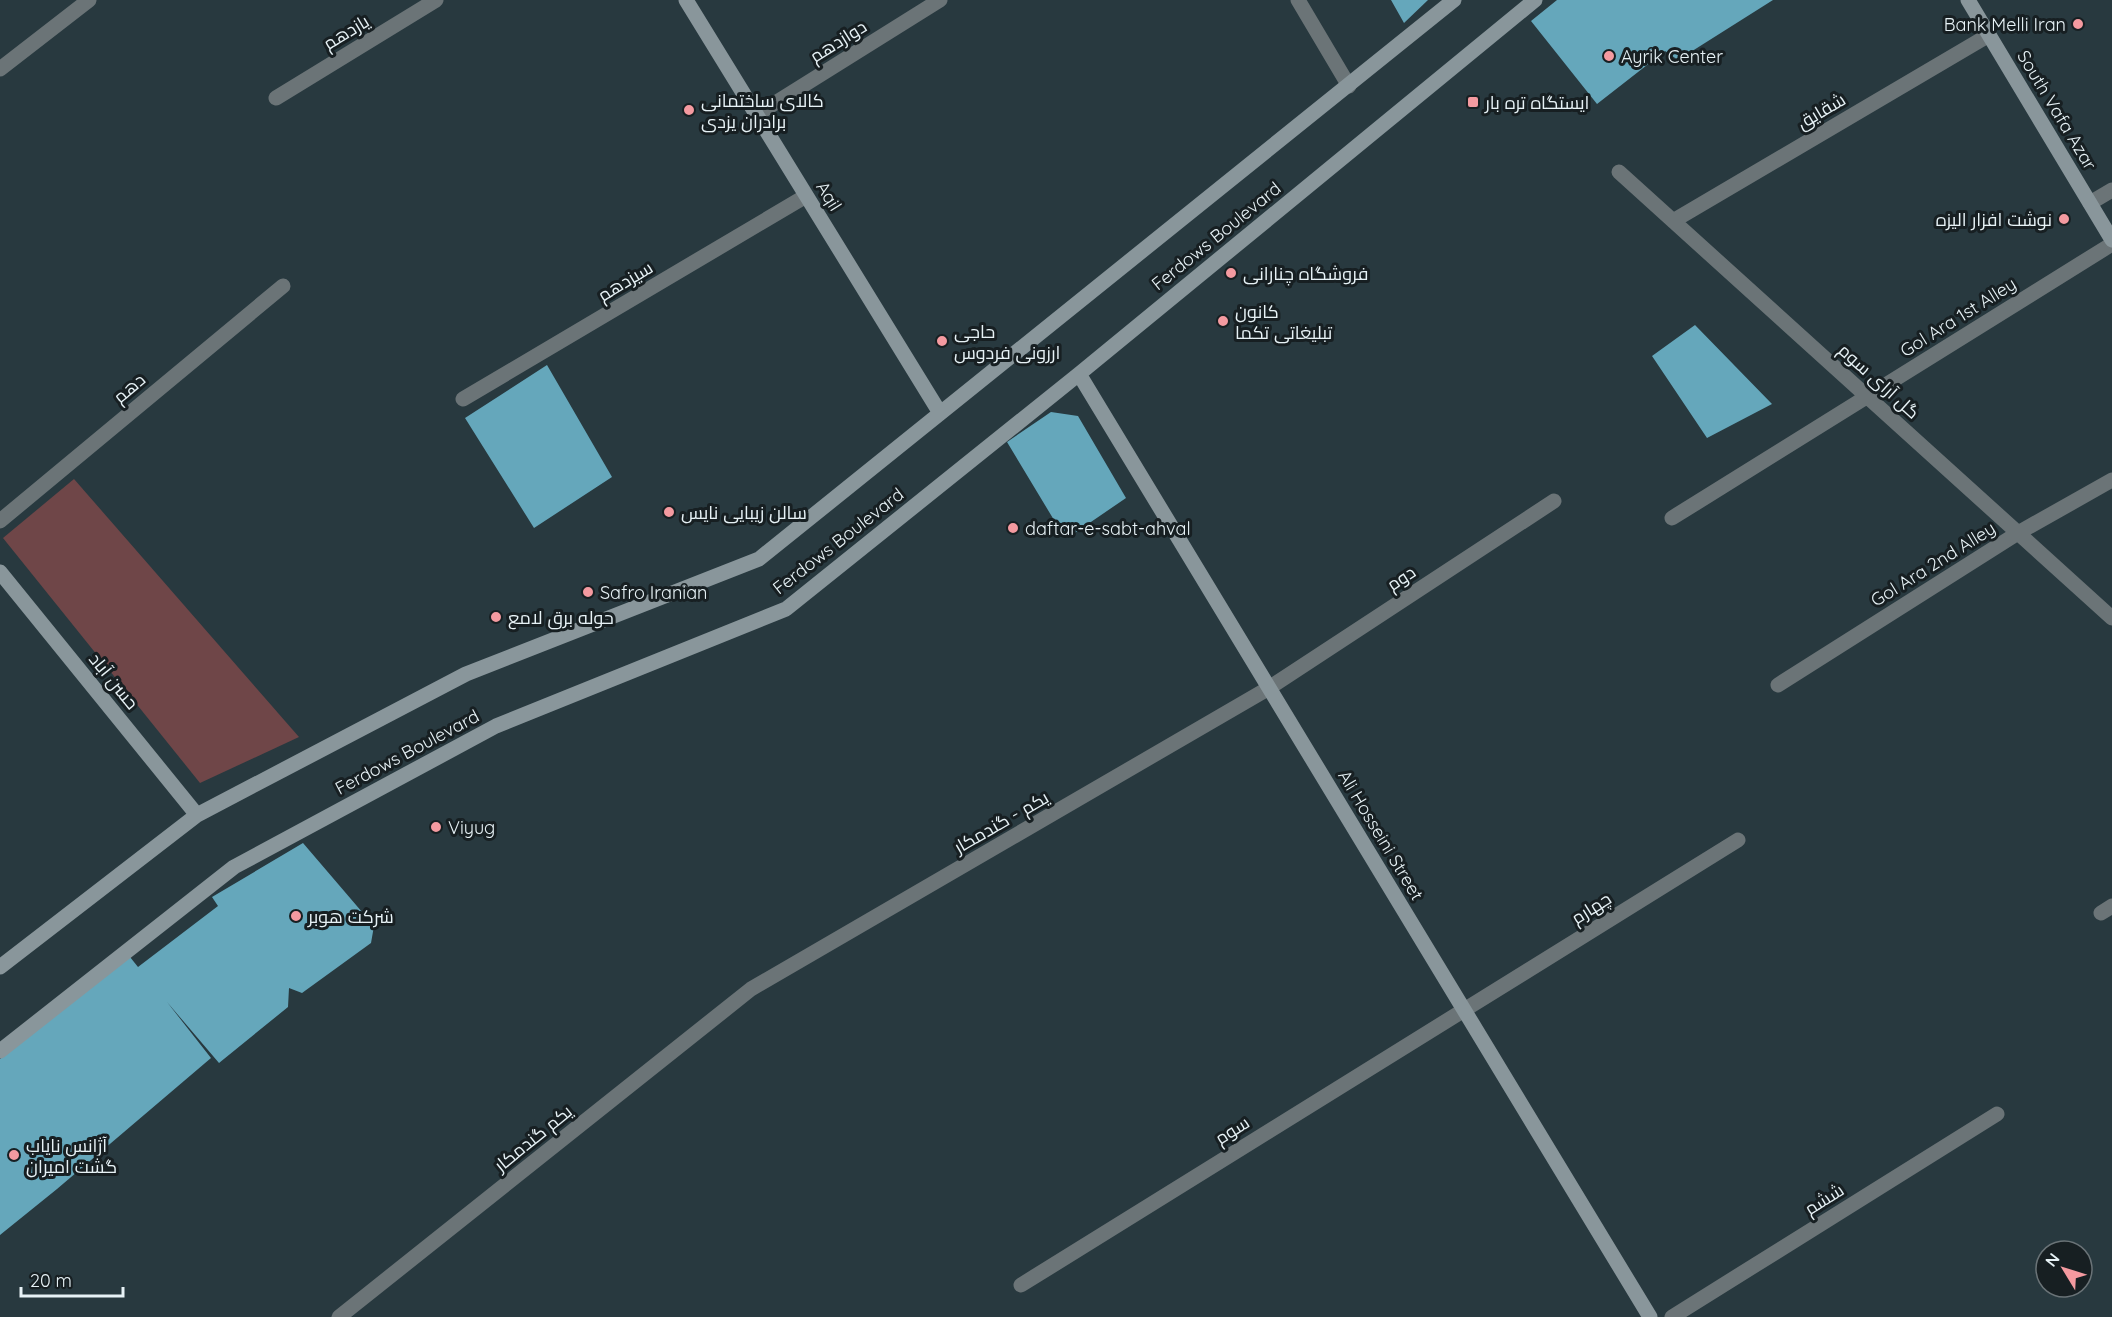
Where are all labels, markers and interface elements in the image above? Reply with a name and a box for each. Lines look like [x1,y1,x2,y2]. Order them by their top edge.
street label: یازدهم [319,9,374,56]
place label: Bank Melli Iran [1944,13,2066,36]
street label: دوازدهم [805,15,871,68]
marker: Bank Melli Iran [2071,17,2085,31]
place label: Ayrik Center [1621,45,1723,68]
street label: South Vafa Azar [2012,46,2102,174]
marker: Ayrik Center [1602,49,1616,63]
street label: شقایق [1793,88,1850,135]
place label: کالای ساختمانی برادران یزدی [701,89,824,133]
place label: ایستگاه تره بار [1484,91,1589,114]
marker: ایستگاه تره بار [1466,95,1480,109]
marker: کالای ساختمانی برادران یزدی [682,103,696,117]
street label: Aqil [811,177,847,215]
street label: Ferdows Boulevard [1147,177,1285,295]
place label: نوشت افزار الیزه [1936,208,2052,231]
marker: نوشت افزار الیزه [2057,212,2071,226]
street label: سیزدهم [593,256,657,307]
place label: فروشگاه چنارانی [1243,262,1368,286]
marker: فروشگاه چنارانی [1224,266,1238,280]
street label: Gol Ara 1st Alley [1896,272,2020,362]
place label: کانون تبلیغاتی تکما [1235,300,1333,344]
marker: کانون تبلیغاتی تکما [1216,314,1230,328]
place label: حاجی‌ ارزونی فردوس [954,320,1060,364]
marker: حاجی‌ ارزونی فردوس [935,334,949,348]
street label: گل آرای سوم [1833,338,1924,424]
street label: دهم [108,368,150,409]
street label: Ferdows Boulevard [768,483,908,599]
place label: سالن زیبایی نایس [681,501,807,524]
marker: سالن زیبایی نایس [662,505,676,519]
street label: Gol Ara 2nd Alley [1866,516,2000,612]
place label: daftar-e-sabt-ahval [1025,517,1191,540]
marker: daftar-e-sabt-ahval [1006,521,1020,535]
street label: دوم [1382,560,1420,597]
place label: Safro Iranian [600,581,708,604]
marker: Safro Iranian [581,585,595,599]
place label: حوله برق لامع [508,606,614,630]
marker: حوله برق لامع [489,610,503,624]
street label: حسن آباد [84,648,144,714]
street label: Ferdows Boulevard [331,704,483,800]
street label: Ali Hosseini Street [1333,766,1429,904]
street label: یکم - گندمکار [949,785,1053,860]
place label: Viyug [448,816,495,839]
marker: Viyug [429,820,443,834]
street label: چهارم [1567,887,1616,930]
place label: شرکت هوبر [307,905,394,928]
marker: شرکت هوبر [289,909,303,923]
street label: یکم گندمکار [488,1099,578,1178]
street label: سوم [1210,1111,1254,1150]
place label: آژانس نایاب گشت امیران [26,1134,117,1178]
marker: آژانس نایاب گشت امیران [7,1148,21,1162]
street label: ششم [1800,1178,1849,1221]
north arrow [2034,1239,2094,1299]
text: N [2041,1249,2064,1271]
scale bar [21,1260,123,1298]
text: 20 m [30,1269,72,1292]

